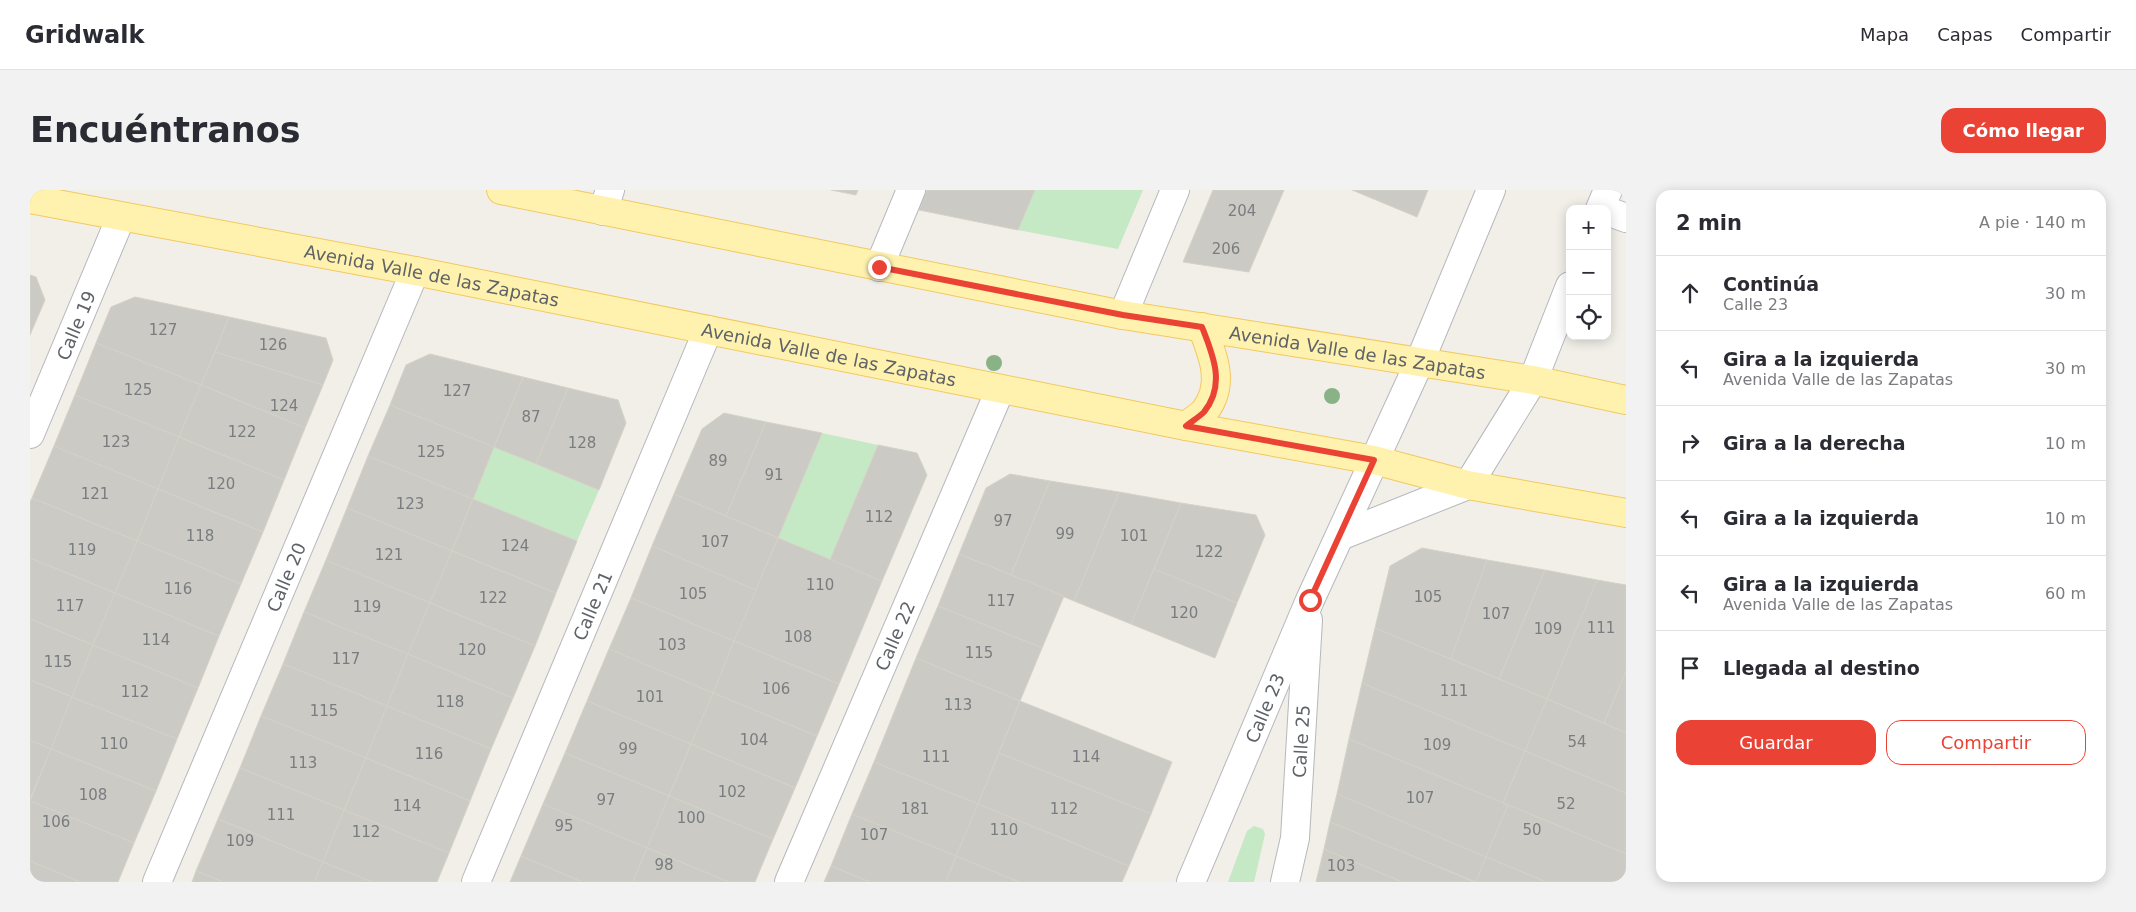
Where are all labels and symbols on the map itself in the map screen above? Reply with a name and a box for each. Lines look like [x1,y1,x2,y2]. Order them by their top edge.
house number: 204 [1228,202,1256,220]
street label: Avenida Valle de las Zapatas [303,240,561,310]
house number: 206 [1212,240,1240,258]
route end [868,256,891,279]
street label: Calle 19 [52,287,100,363]
street label: Avenida Valle de las Zapatas [700,318,958,390]
house number: 127 [149,321,177,339]
street label: Avenida Valle de las Zapatas [1228,322,1487,383]
house number: 126 [259,336,287,354]
house number: 125 [124,381,152,399]
house number: 127 [443,382,471,400]
house number: 124 [270,397,298,415]
house number: 87 [521,408,541,426]
house number: 122 [228,423,256,441]
house number: 123 [102,433,130,451]
house number: 128 [568,434,596,452]
house number: 125 [417,443,445,461]
house number: 89 [708,452,728,470]
house number: 91 [764,466,784,484]
house number: 120 [207,475,235,493]
house number: 121 [81,485,109,503]
house number: 123 [396,495,424,513]
house number: 112 [865,508,893,526]
house number: 97 [993,512,1013,530]
house number: 99 [1055,525,1075,543]
house number: 118 [186,527,214,545]
house number: 101 [1120,527,1148,545]
house number: 107 [701,533,729,551]
house number: 124 [501,537,529,555]
street label: Calle 20 [262,539,310,615]
house number: 119 [68,541,96,559]
house number: 122 [1195,543,1223,561]
house number: 121 [375,546,403,564]
street label: Calle 21 [568,568,616,643]
house number: 110 [806,576,834,594]
house number: 116 [164,580,192,598]
house number: 105 [679,585,707,603]
house number: 105 [1414,588,1442,606]
house number: 122 [479,589,507,607]
route start [1299,589,1322,612]
house number: 117 [987,592,1015,610]
house number: 117 [56,597,84,615]
house number: 119 [353,598,381,616]
street label: Calle 22 [871,598,919,674]
house number: 120 [1170,604,1198,622]
house number: 107 [1482,605,1510,623]
house number: 111 [1587,619,1615,637]
house number: 109 [1534,620,1562,638]
house number: 108 [784,628,812,646]
house number: 114 [142,631,170,649]
house number: 103 [658,636,686,654]
house number: 120 [458,641,486,659]
house number: 115 [965,644,993,662]
house number: 117 [332,650,360,668]
house number: 115 [44,653,72,671]
street label: Calle 23 [1241,670,1288,746]
house number: 106 [762,680,790,698]
house number: 111 [1440,682,1468,700]
house number: 112 [121,683,149,701]
house number: 101 [636,688,664,706]
house number: 118 [436,693,464,711]
house number: 113 [944,696,972,714]
house number: 115 [310,702,338,720]
street label: Calle 25 [1288,704,1313,779]
house number: 104 [740,731,768,749]
house number: 54 [1567,733,1587,751]
house number: 110 [100,735,128,753]
house number: 109 [1423,736,1451,754]
house number: 99 [618,740,638,758]
house number: 116 [415,745,443,763]
house number: 111 [922,748,950,766]
house number: 114 [1072,748,1100,766]
house number: 113 [289,754,317,772]
house number: 102 [718,783,746,801]
house number: 108 [79,786,107,804]
house number: 107 [1406,789,1434,807]
house number: 97 [596,791,616,809]
house number: 52 [1556,795,1576,813]
house number: 114 [393,797,421,815]
house number: 181 [901,800,929,818]
house number: 112 [1050,800,1078,818]
house number: 111 [267,806,295,824]
house number: 100 [677,809,705,827]
house number: 106 [42,813,70,831]
house number: 95 [554,817,574,835]
house number: 110 [990,821,1018,839]
house number: 50 [1522,821,1542,839]
house number: 112 [352,823,380,841]
house number: 107 [860,826,888,844]
house number: 109 [226,832,254,850]
house number: 98 [654,856,674,874]
house number: 103 [1327,857,1355,875]

